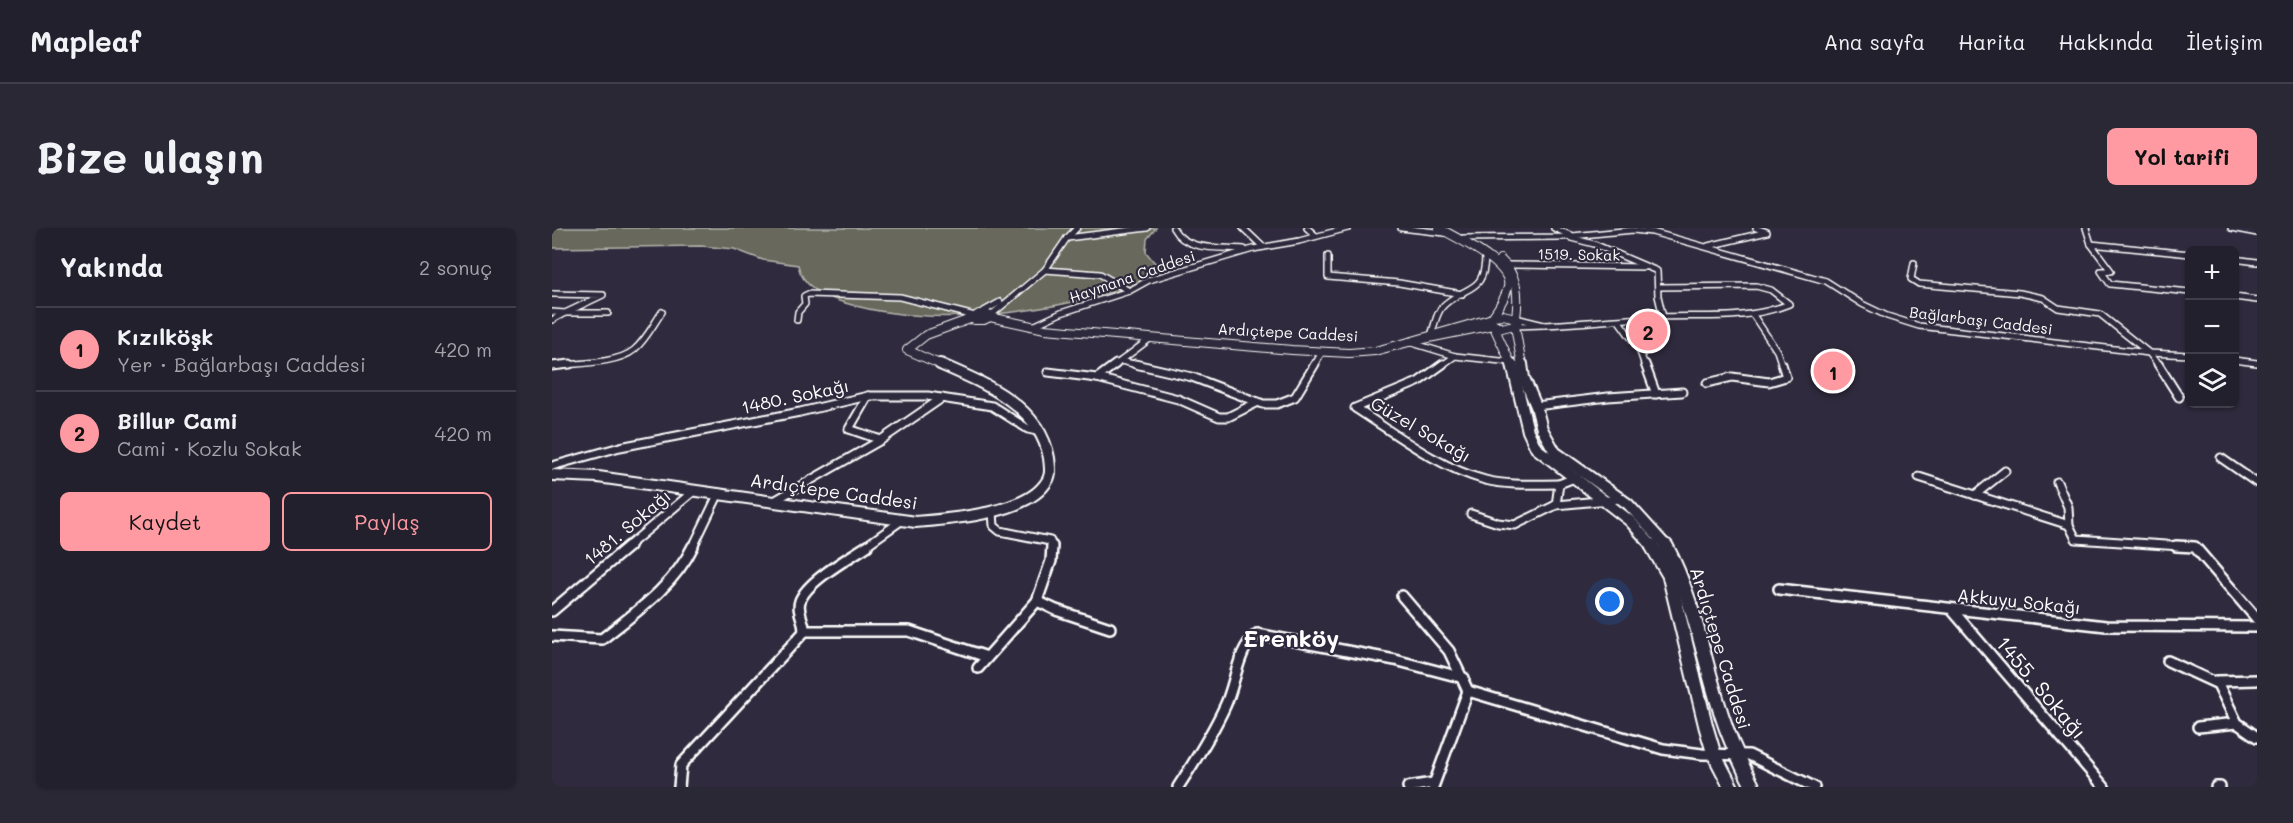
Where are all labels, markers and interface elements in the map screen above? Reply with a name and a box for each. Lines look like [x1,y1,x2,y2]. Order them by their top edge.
text: Mapleaf [30,23,141,59]
text: Ana sayfa [1824,28,1925,55]
text: Harita [1958,28,2026,55]
text: Hakkında [2059,28,2153,55]
text: İletişim [2186,28,2263,55]
button: Yol tarifi [2107,128,2257,185]
text: Bize ulaşın [36,129,264,184]
street label: 1519. Sokak [1537,243,1621,265]
street label: Haymana Caddesi [1066,245,1198,307]
map controls [2185,246,2239,408]
button: + [2185,246,2239,300]
text: Yakında [60,250,163,284]
text: 2 sonuç [419,254,492,280]
button: − [2185,300,2239,354]
street label: Bağlarbaşı Caddesi [1908,301,2054,339]
pin: 2 [1628,308,1668,354]
street label: Ardıçtepe Caddesi [1217,318,1359,346]
text: Kızılköşk [117,322,213,351]
text: 1 [75,336,84,362]
text: 420 m [434,336,492,362]
pin: 1 [1814,348,1852,394]
text: Yer · Bağlarbaşı Caddesi [117,351,366,377]
button: layers [2185,354,2239,408]
street label: 1480. Sokağı [739,373,851,419]
street label: Güzel Sokağı [1366,391,1476,467]
text: Billur Cami [117,406,238,435]
text: 2 [74,420,85,446]
text: 420 m [434,420,492,446]
text: Cami · Kozlu Sokak [117,435,302,461]
street label: Ardıçtepe Caddesi [749,467,919,515]
street label: 1481. Sokağı [579,484,675,570]
button: Kaydet [60,492,270,551]
button: Paylaş [282,492,492,551]
street label: Ardıçtepe Caddesi [1685,564,1757,732]
street label: Akkuyu Sokağı [1956,583,2082,619]
your location [1595,587,1624,616]
district label: Erenköy [1243,622,1339,653]
street label: 1455. Sokağı [1991,630,2093,744]

